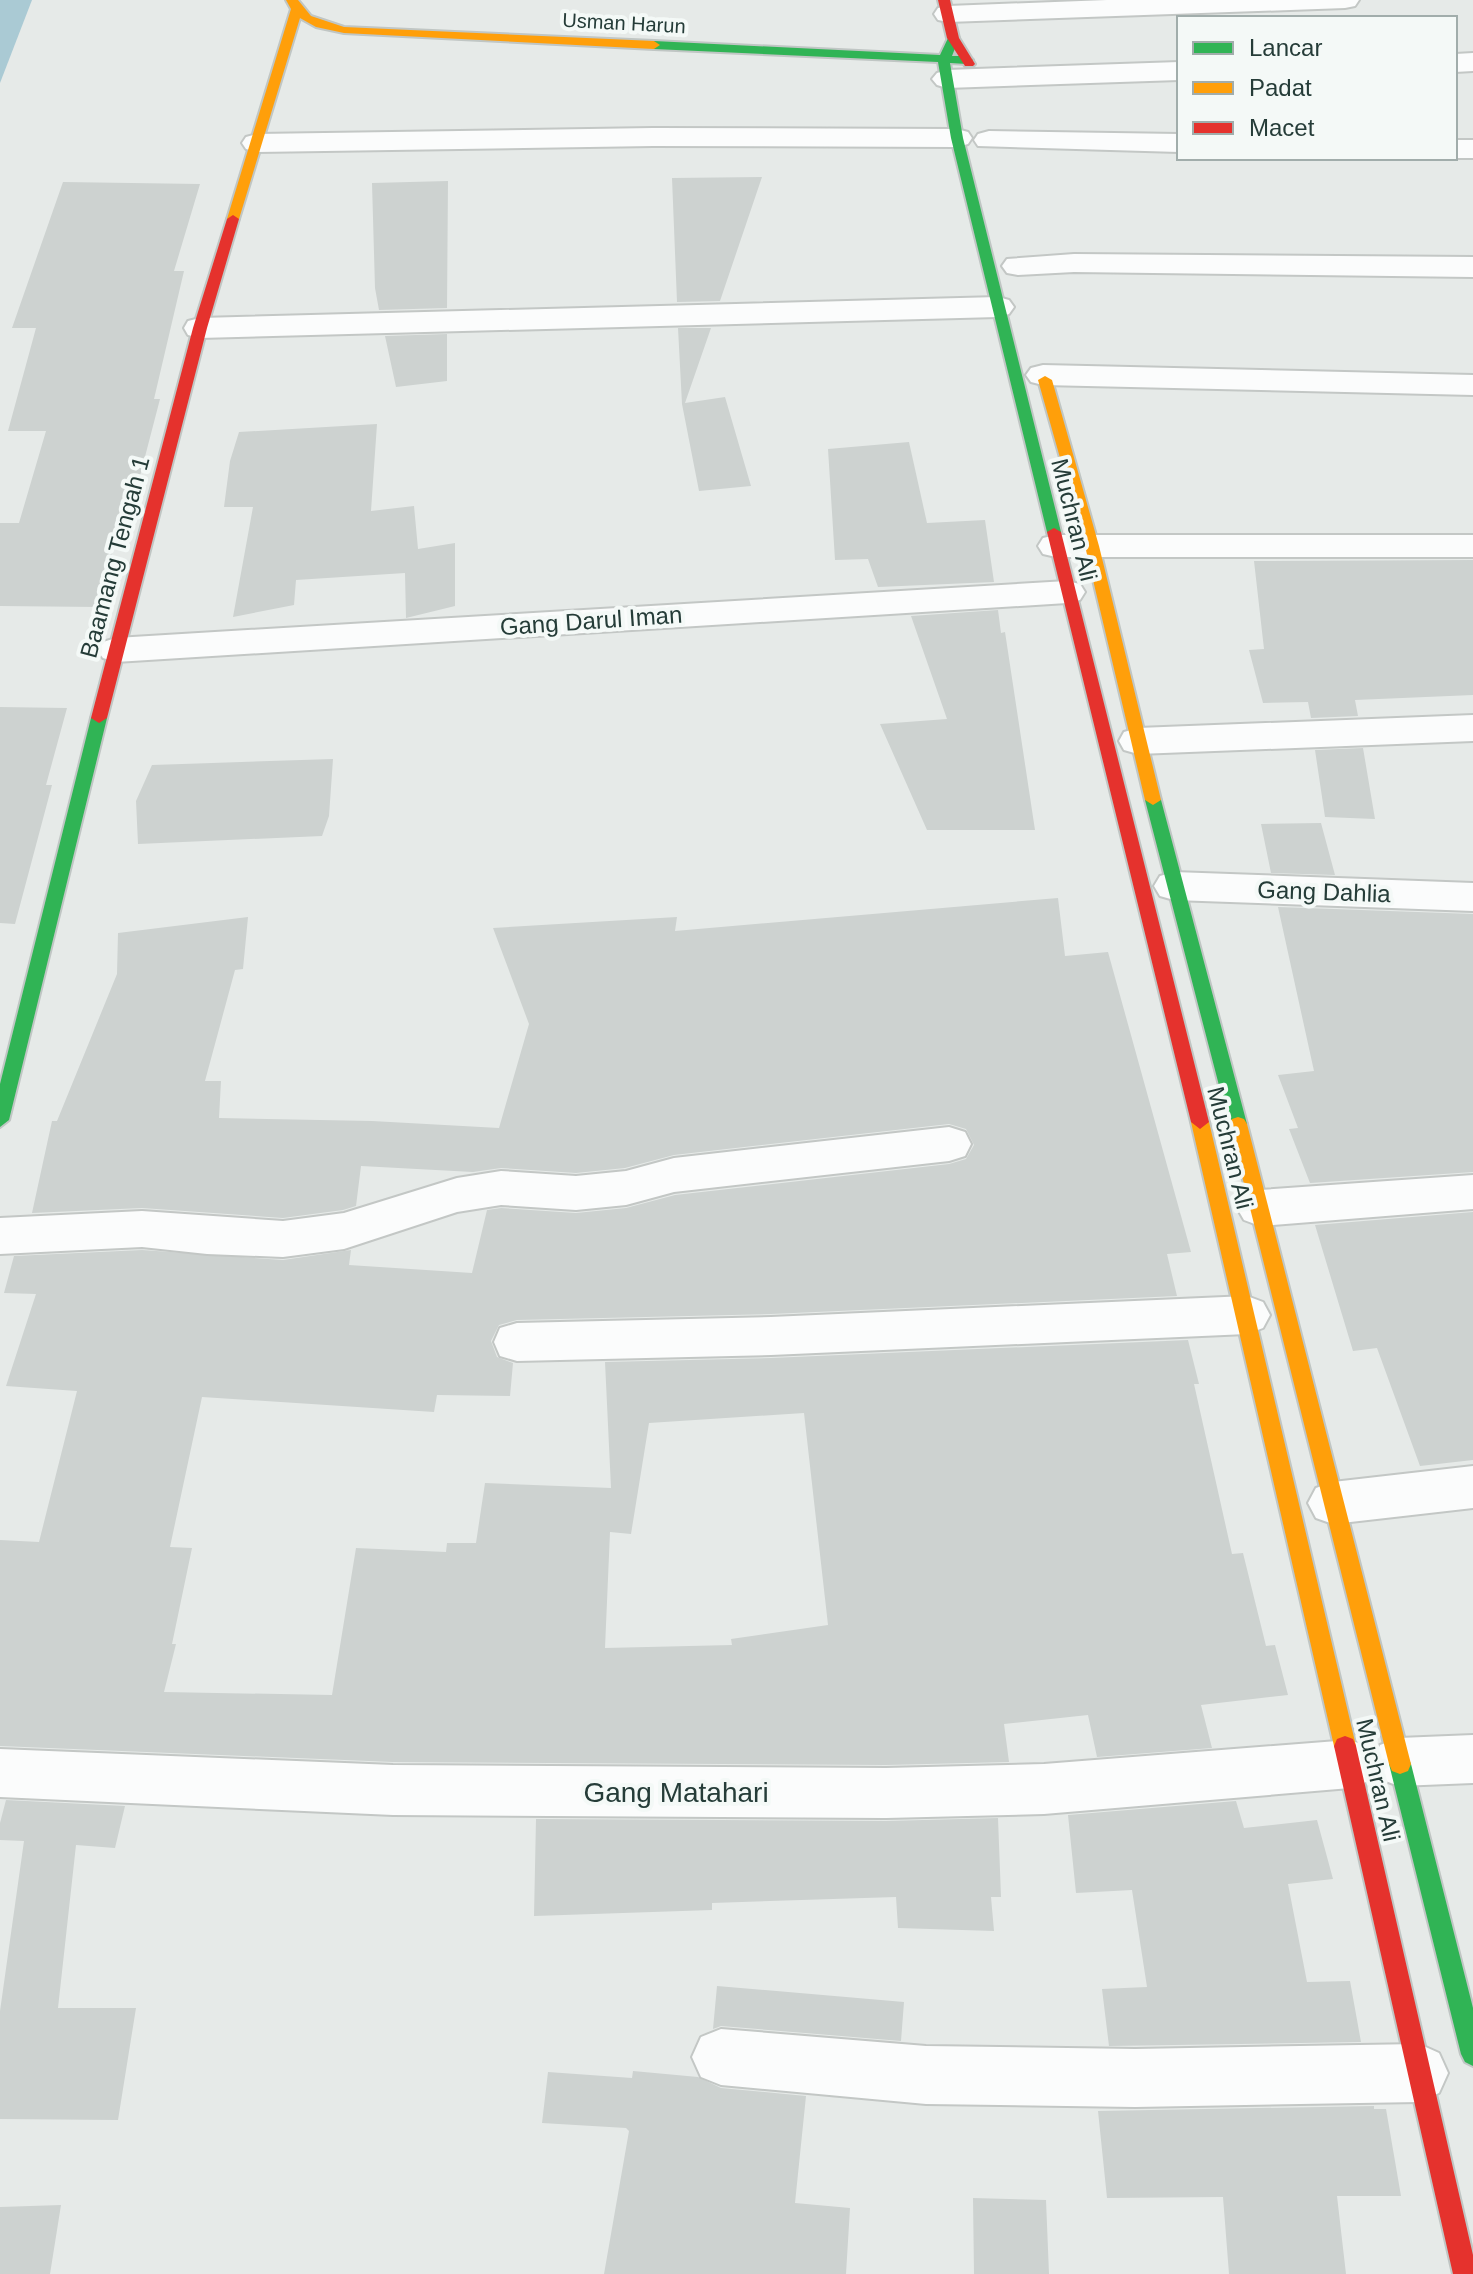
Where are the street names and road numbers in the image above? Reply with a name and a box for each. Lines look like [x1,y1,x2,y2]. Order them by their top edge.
street label: Usman Harun [562,9,686,37]
street label: Baamang Tengah 1 [75,453,154,661]
street label: Muchran Ali [1046,456,1103,584]
street label: Gang Darul Iman [499,601,683,640]
street label: Gang Dahlia [1257,876,1392,907]
street label: Muchran Ali [1202,1084,1259,1212]
street label: Muchran Ali [1351,1716,1406,1844]
street label: Gang Matahari [583,1777,769,1808]

